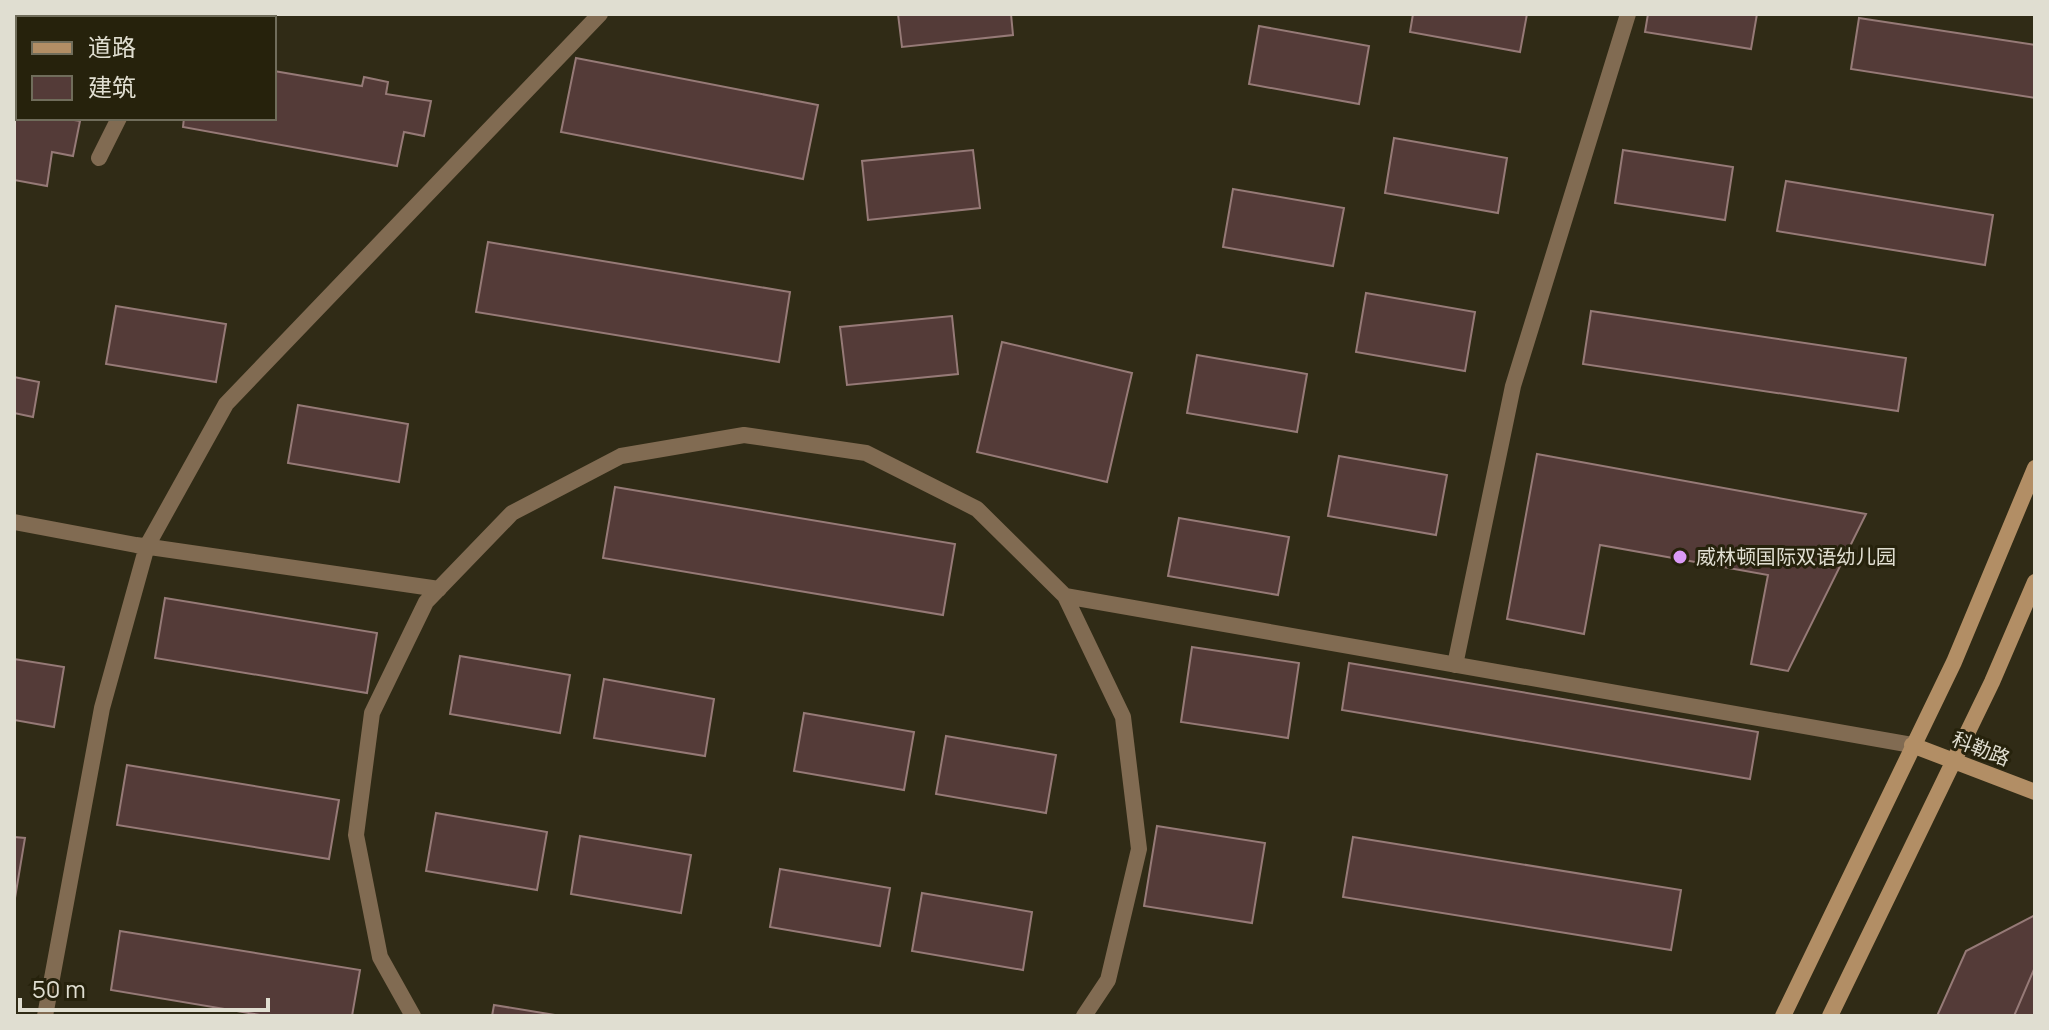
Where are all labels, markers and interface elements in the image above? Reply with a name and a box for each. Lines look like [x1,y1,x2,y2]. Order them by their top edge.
legend [16,16,276,120]
text: 道路 [88,30,136,63]
text: 建筑 [88,70,136,103]
place label: 威林顿国际双语幼儿园 [1696,543,1896,570]
marker: 威林顿国际双语幼儿园 [1671,548,1689,566]
street label: 科勒路 [1948,725,2014,772]
scale bar [20,962,268,1012]
text: 50 m [32,972,86,1005]

